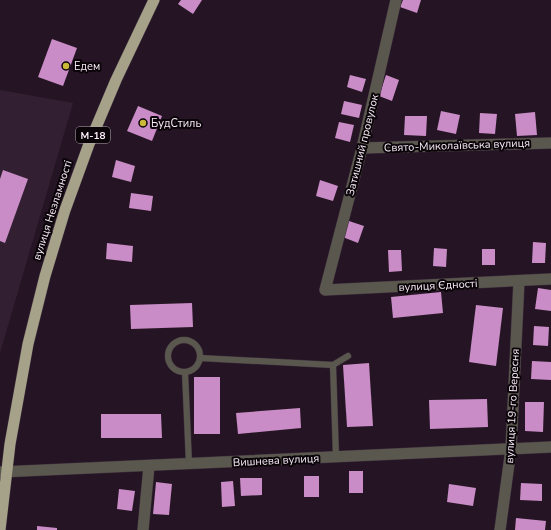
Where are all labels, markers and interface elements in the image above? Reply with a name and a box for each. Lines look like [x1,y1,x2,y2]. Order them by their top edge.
place label: Едем [74,59,100,74]
marker: Едем [61,61,71,71]
street label: Затишний провулок [343,93,382,197]
place label: БудСтиль [151,116,201,131]
marker: БудСтиль [138,118,148,128]
road number: М-18 [76,127,110,143]
street label: Свято-Миколаївська вулиця [384,135,530,156]
street label: вулиця Незламності [29,158,76,262]
street label: вулиця Єдності [398,276,478,295]
street label: вулиця 19-го Вересня [502,348,523,464]
street label: Вишнева вулиця [232,451,320,470]

